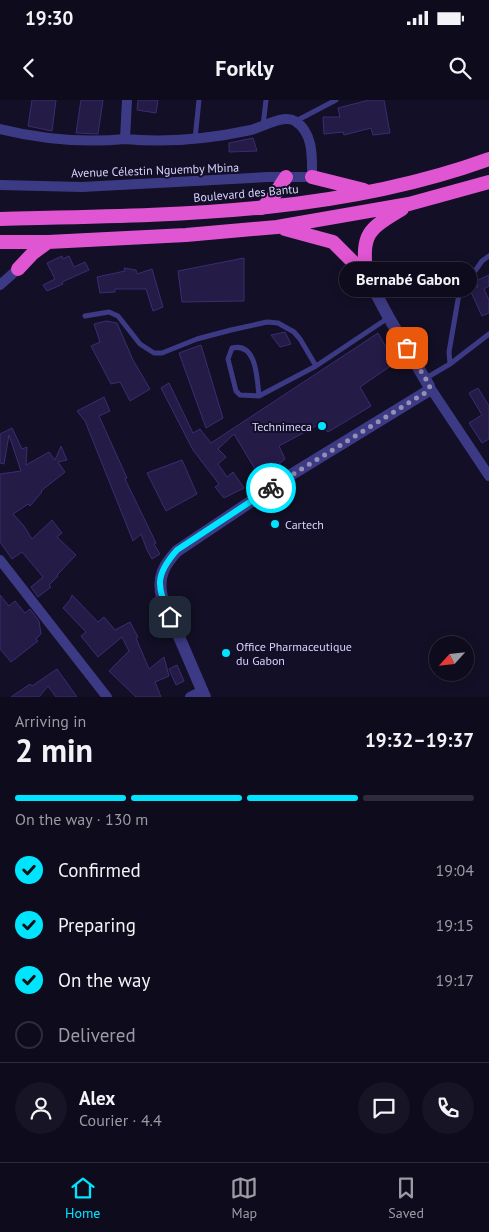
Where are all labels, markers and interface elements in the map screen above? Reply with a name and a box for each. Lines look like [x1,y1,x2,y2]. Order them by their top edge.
text: 19:30 [25,6,73,30]
icon: back [15,54,43,82]
text: Forkly [215,54,274,82]
icon: search [446,54,474,82]
street label: Avenue Célestin Nguemby Mbina [71,160,239,180]
street label: Boulevard des Bantu [193,181,299,205]
callout: Bernabé Gabon [338,263,476,298]
text: Bernabé Gabon [356,269,460,289]
pin [386,327,428,369]
icon: bag [393,334,421,362]
place label: Technimeca [252,419,312,434]
marker: Technimeca [316,420,328,432]
courier [246,463,296,513]
icon: bike [257,474,285,502]
place label: Cartech [285,517,324,532]
marker: Cartech [269,518,281,530]
pin [149,596,191,638]
icon: home [156,603,184,631]
north arrow [429,636,474,681]
map controls [429,636,474,681]
place label: Office Pharmaceutique du Gabon [236,639,352,668]
marker: Office Pharmaceutique du Gabon [220,647,232,659]
text: Arriving in [15,711,86,731]
text: 19:32–19:37 [365,728,474,752]
text: 2 min [15,729,93,771]
text: On the way · 130 m [15,809,148,829]
icon: check [15,856,43,884]
text: Confirmed [58,858,141,882]
text: 19:04 [436,860,474,880]
icon: check [15,911,43,939]
text: Preparing [58,913,136,937]
text: 19:15 [436,915,474,935]
icon: check [15,966,43,994]
text: On the way [58,968,150,992]
text: 19:17 [436,970,474,990]
text: Delivered [58,1023,136,1047]
button: person [15,1082,67,1134]
button: chat [358,1082,410,1134]
button: phone [422,1082,474,1134]
text: Alex [79,1086,115,1110]
text: Courier · 4.4 [79,1110,162,1130]
tab: Home [65,1174,100,1222]
tab: Map [230,1174,258,1222]
tab: Saved [388,1174,424,1222]

